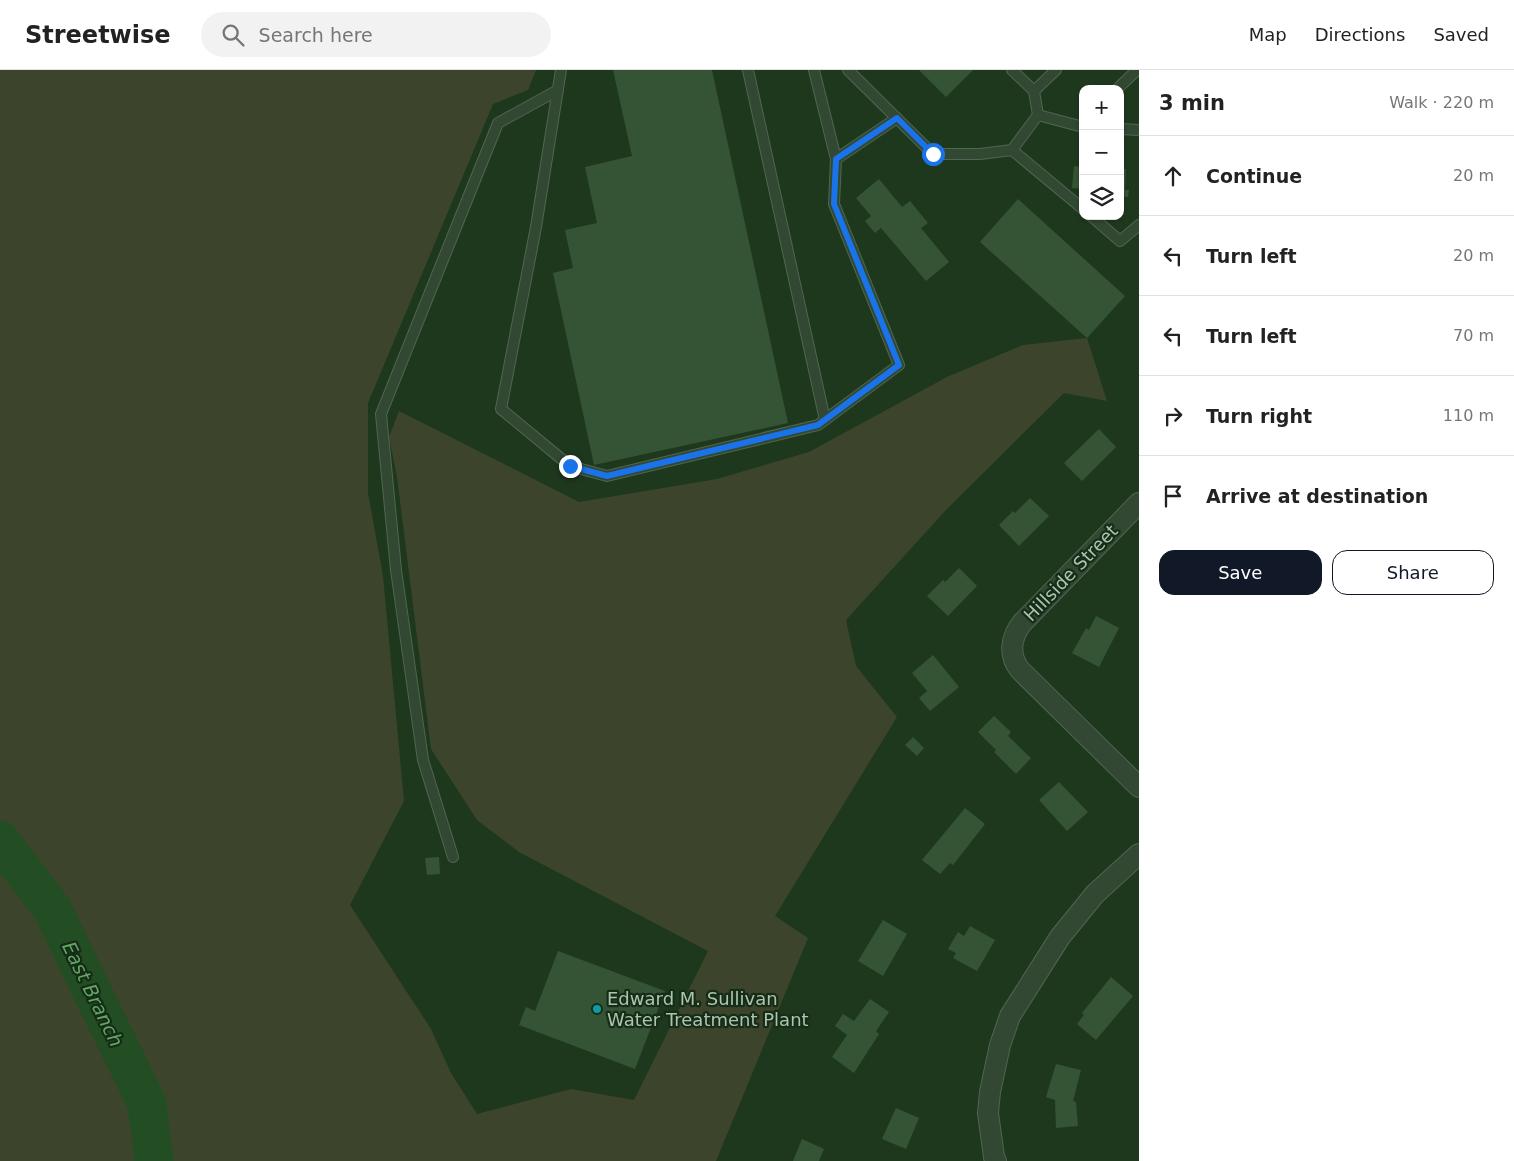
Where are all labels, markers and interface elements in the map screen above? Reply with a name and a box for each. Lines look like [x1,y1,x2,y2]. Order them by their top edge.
search box [201,12,551,57]
text: Streetwise [25,21,171,49]
icon: search [219,21,247,49]
text: Search here [259,24,373,46]
text: Map [1249,24,1287,45]
text: Directions [1315,24,1405,45]
text: Saved [1433,24,1489,45]
map controls [1079,85,1124,220]
button: + [1079,85,1124,130]
text: 3 min [1159,91,1225,115]
text: Walk · 220 m [1389,93,1494,112]
button: − [1079,130,1124,175]
route start [922,143,945,166]
icon: ahead [1159,162,1187,190]
text: Continue [1206,165,1302,187]
text: 20 m [1453,166,1494,185]
button: layers [1079,175,1124,220]
icon: left [1159,242,1187,270]
text: Turn left [1206,245,1297,267]
text: 20 m [1453,246,1494,265]
icon: left [1159,322,1187,350]
text: Turn left [1206,325,1297,347]
text: 70 m [1453,326,1494,345]
icon: right [1159,402,1187,430]
text: Turn right [1206,405,1312,427]
text: 110 m [1443,406,1494,425]
route end [559,455,582,478]
icon: arrive [1159,482,1187,510]
text: Arrive at destination [1206,485,1428,507]
street label: Hillside Street [1019,520,1122,625]
button: Save [1159,550,1322,595]
button: Share [1332,550,1494,595]
water label: East Branch [58,938,128,1050]
place label: Edward M. Sullivan Water Treatment Plant [607,988,809,1030]
marker: Edward M. Sullivan Water Treatment Plant [591,1003,603,1015]

